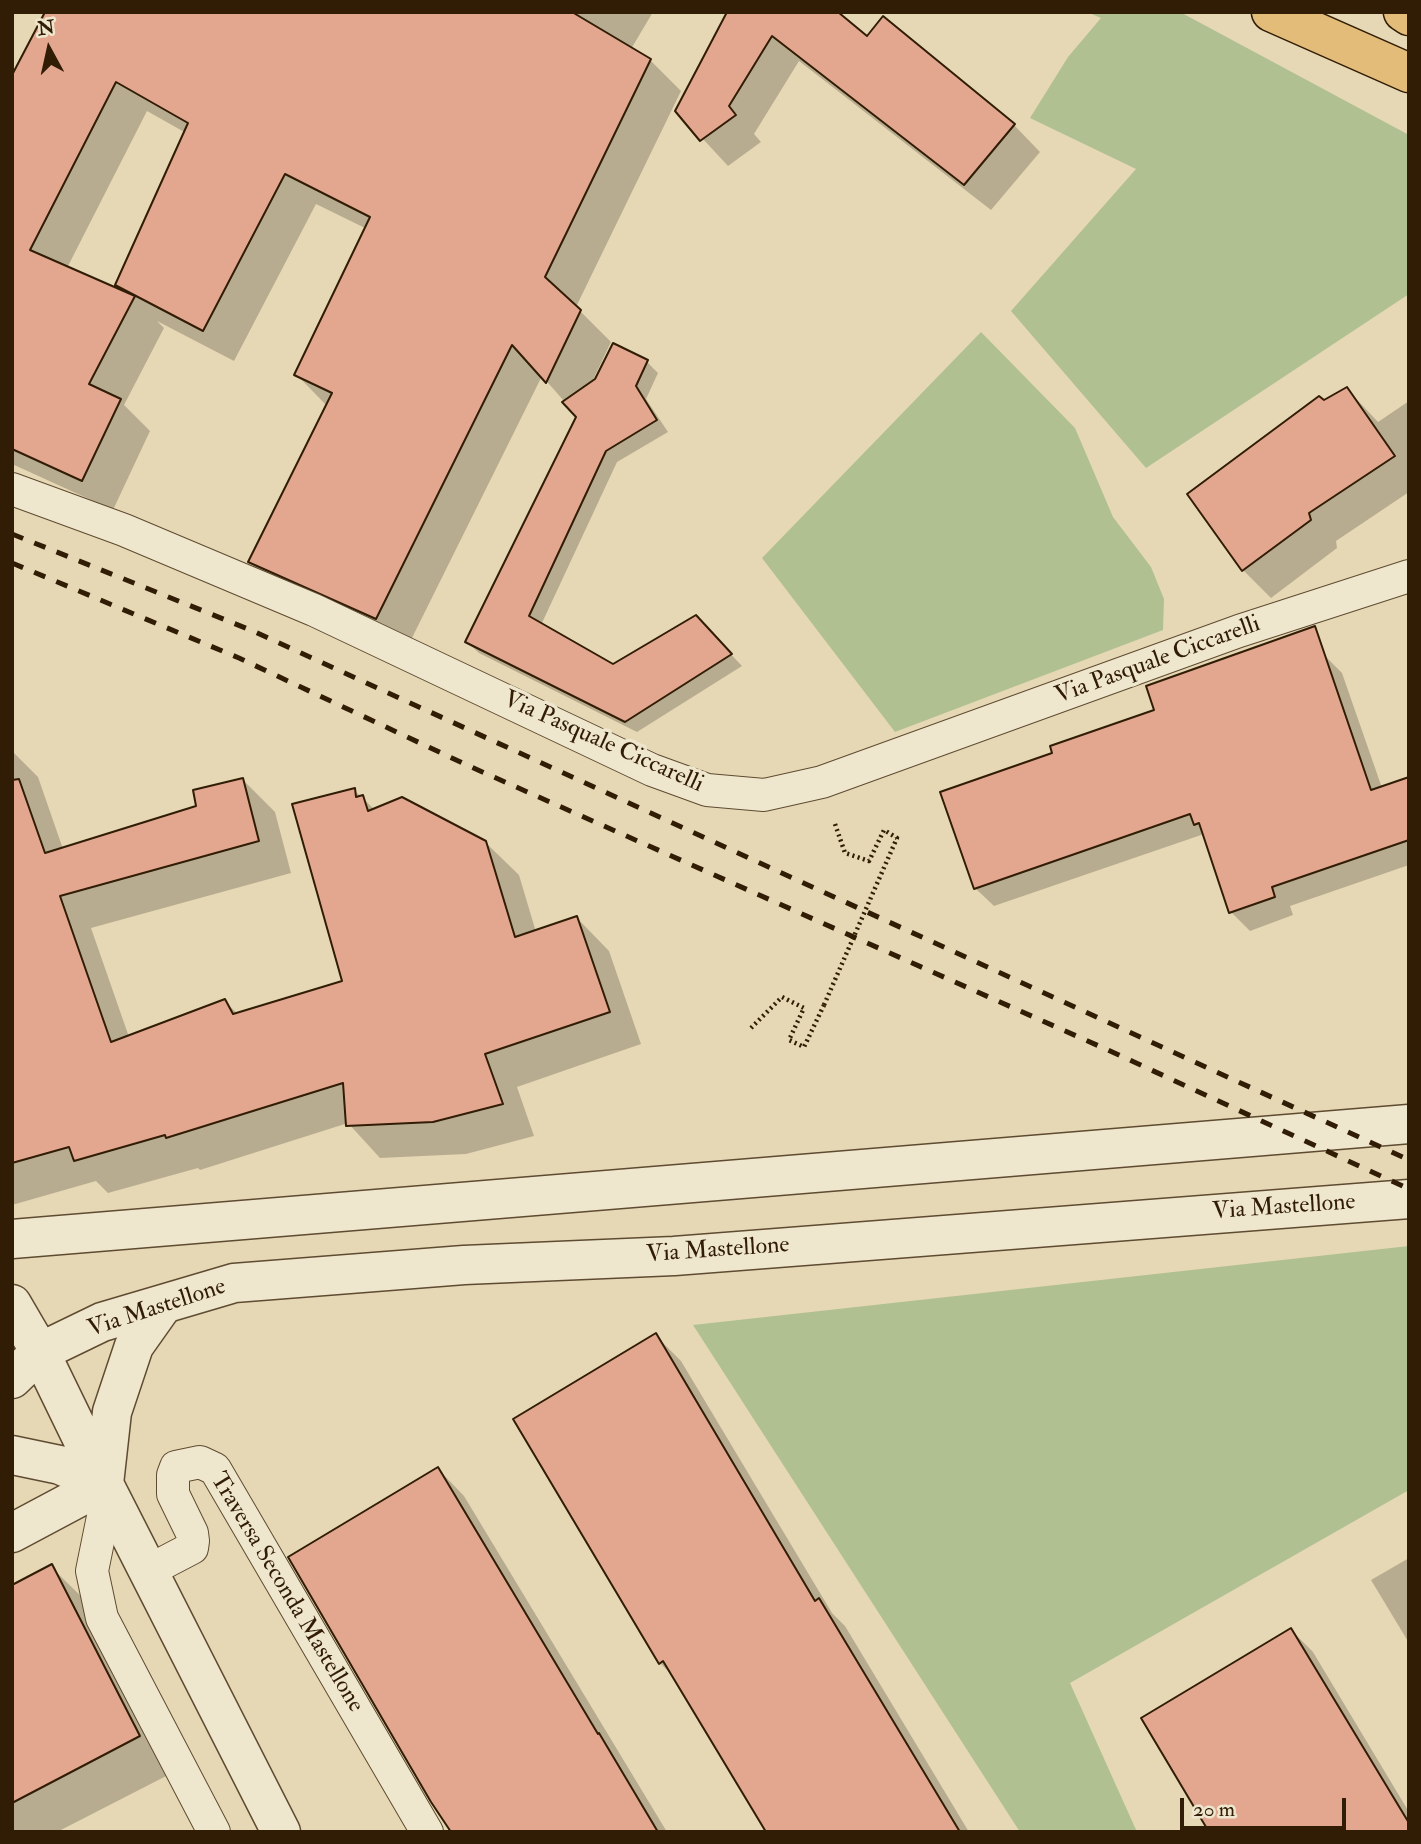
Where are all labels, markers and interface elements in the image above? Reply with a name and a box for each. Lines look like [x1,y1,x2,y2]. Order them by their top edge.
north arrow [14,14,84,84]
text: N [36,15,56,41]
street label: Via Pasquale Ciccarelli [1052,611,1264,711]
street label: Via Pasquale Ciccarelli [498,686,708,800]
street label: Via Mastellone [1212,1189,1356,1227]
street label: Via Mastellone [646,1232,790,1270]
street label: Via Mastellone [84,1273,230,1345]
street label: Traversa Seconda Mastellone [203,1468,369,1718]
scale bar [1183,1784,1349,1828]
text: 20 m [1193,1796,1235,1823]

